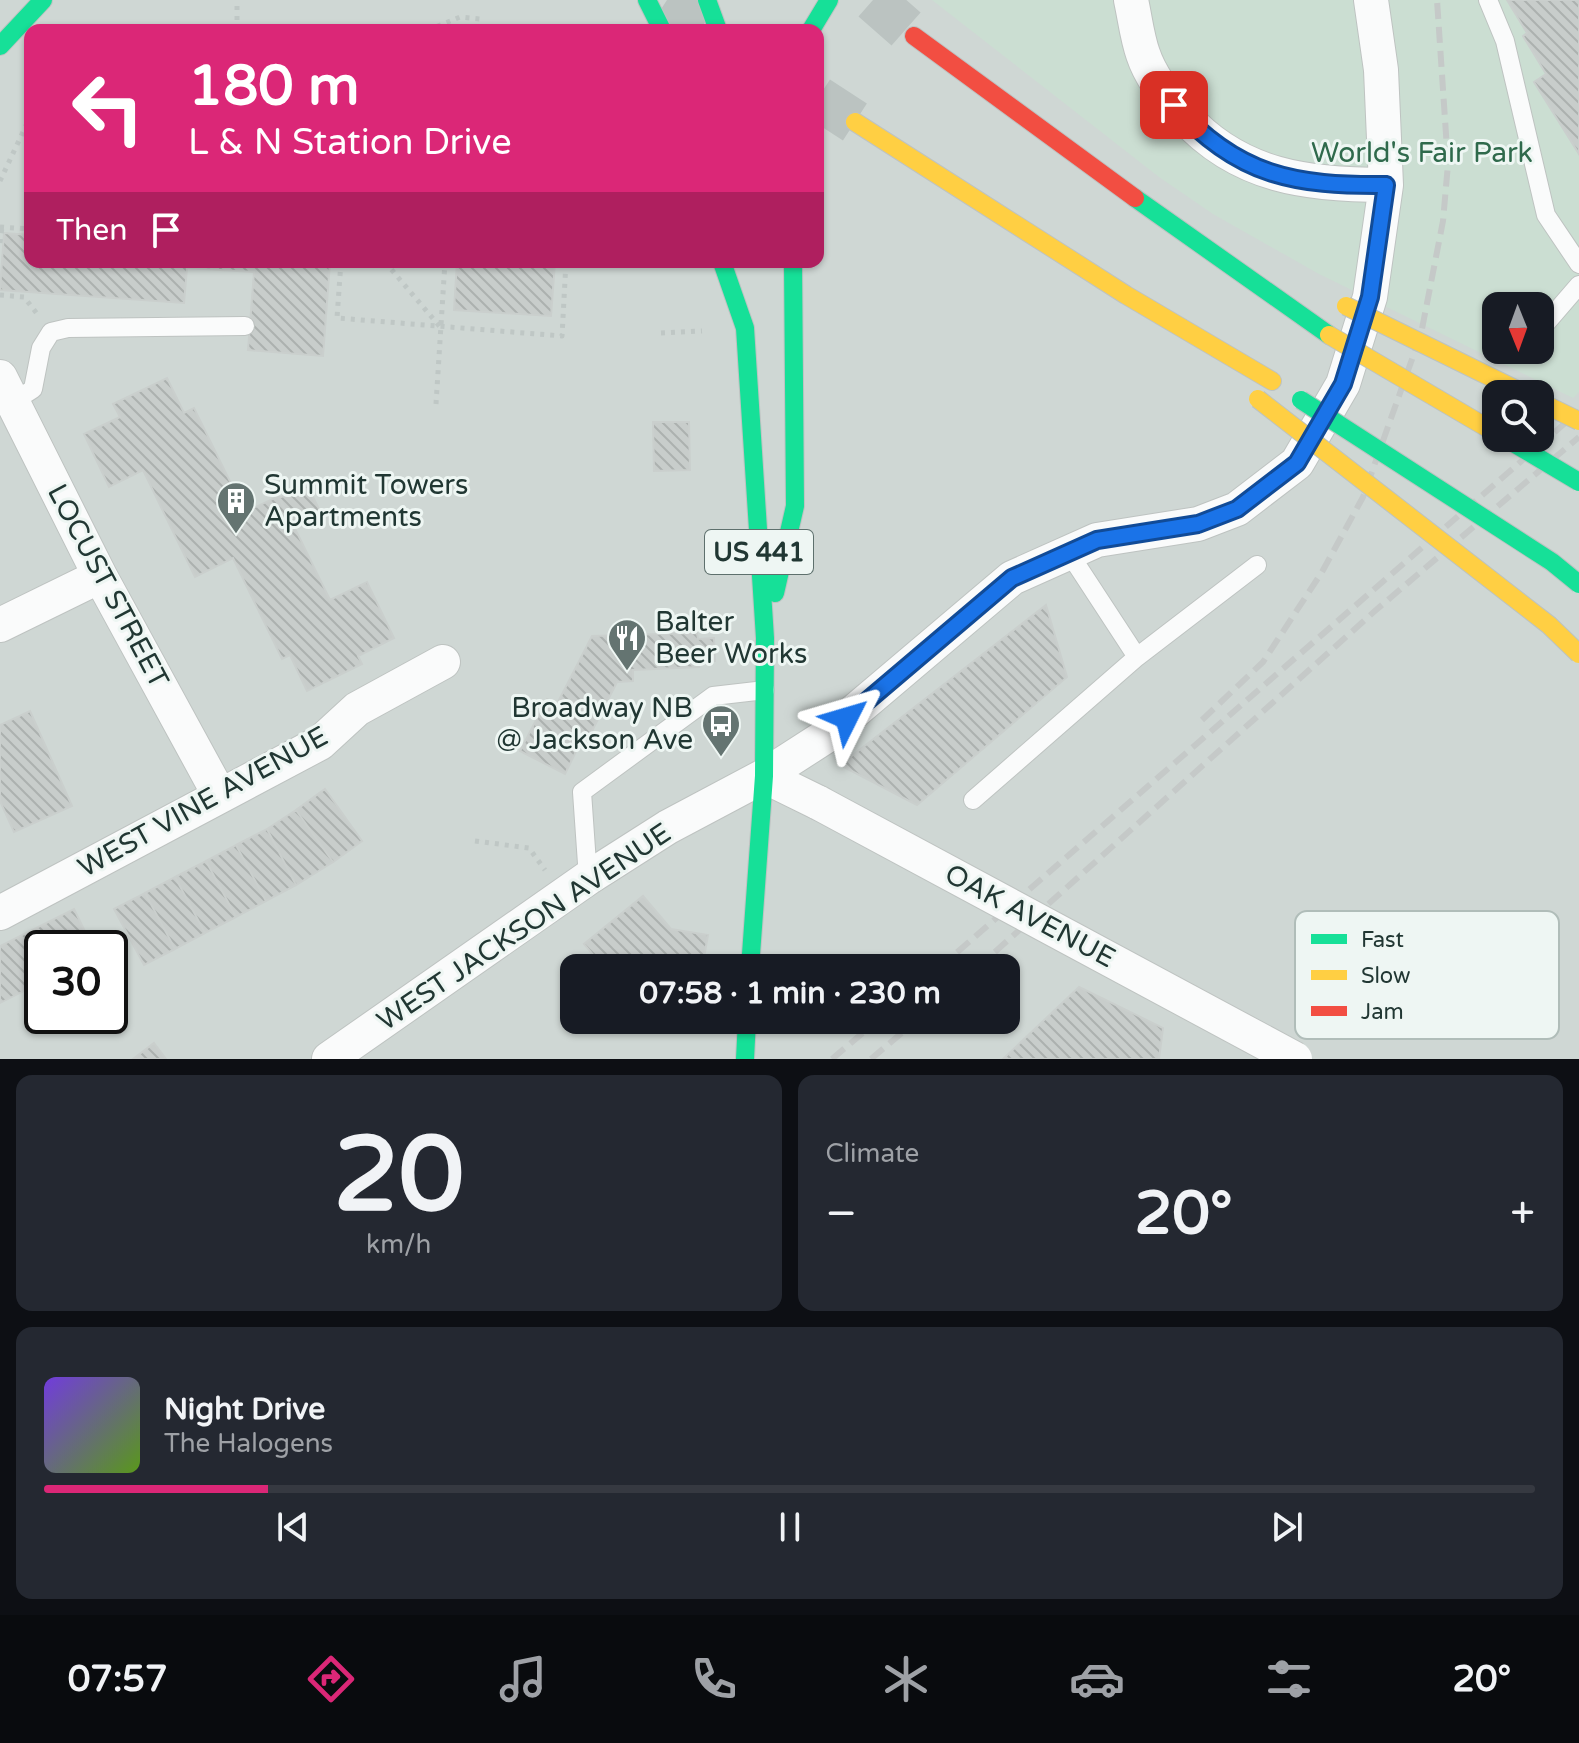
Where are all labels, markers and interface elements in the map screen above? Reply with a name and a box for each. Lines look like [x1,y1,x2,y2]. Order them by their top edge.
text: 180 m [188,53,359,120]
icon: left [56,56,160,160]
pin [1140,71,1208,139]
icon: arrive [1152,83,1196,127]
text: L & N Station Drive [188,121,512,164]
park label: World's Fair Park [1311,136,1533,170]
icon: arrive [144,208,188,252]
text: Then [56,212,128,249]
north arrow [1482,292,1554,364]
map controls [1482,292,1554,452]
button: search [1482,380,1554,452]
place label: Summit Towers Apartments [264,468,469,534]
street label: LOCUST STREET [40,478,176,694]
building icon: Summit Towers Apartments [215,480,257,535]
road number: US 441 [705,530,813,574]
place label: Balter Beer Works [655,605,807,671]
restaurant icon: Balter Beer Works [606,617,648,672]
position arrow [805,676,889,760]
place label: Broadway NB @ Jackson Ave [497,691,693,757]
bus stop icon: Broadway NB @ Jackson Ave [700,703,742,758]
street label: WEST VINE AVENUE [72,719,334,885]
street label: WEST JACKSON AVENUE [371,816,677,1038]
street label: OAK AVENUE [939,857,1121,975]
legend [1295,911,1559,1039]
text: Fast [1361,927,1404,953]
speed limit sign: 30 [24,930,128,1034]
text: Slow [1361,963,1411,989]
text: 07:58 · 1 min · 230 m [639,975,941,1012]
text: Jam [1361,999,1404,1025]
text: 20 [333,1114,464,1239]
text: Climate [826,1138,919,1169]
text: 20° [1135,1178,1233,1250]
text: − [826,1188,857,1241]
text: + [1510,1188,1535,1241]
text: km/h [366,1229,431,1260]
text: Night Drive [164,1391,325,1428]
text: The Halogens [164,1428,333,1459]
icon: previous [271,1505,315,1549]
icon: pause [768,1505,812,1549]
icon: next [1265,1505,1309,1549]
icon: directions [303,1651,359,1707]
icon: music [495,1651,551,1707]
icon: phone [686,1651,742,1707]
icon: climate [878,1651,934,1707]
icon: car [1069,1651,1125,1707]
icon: filters [1261,1651,1317,1707]
text: 07:57 [68,1658,168,1701]
text: 20° [1452,1658,1511,1701]

